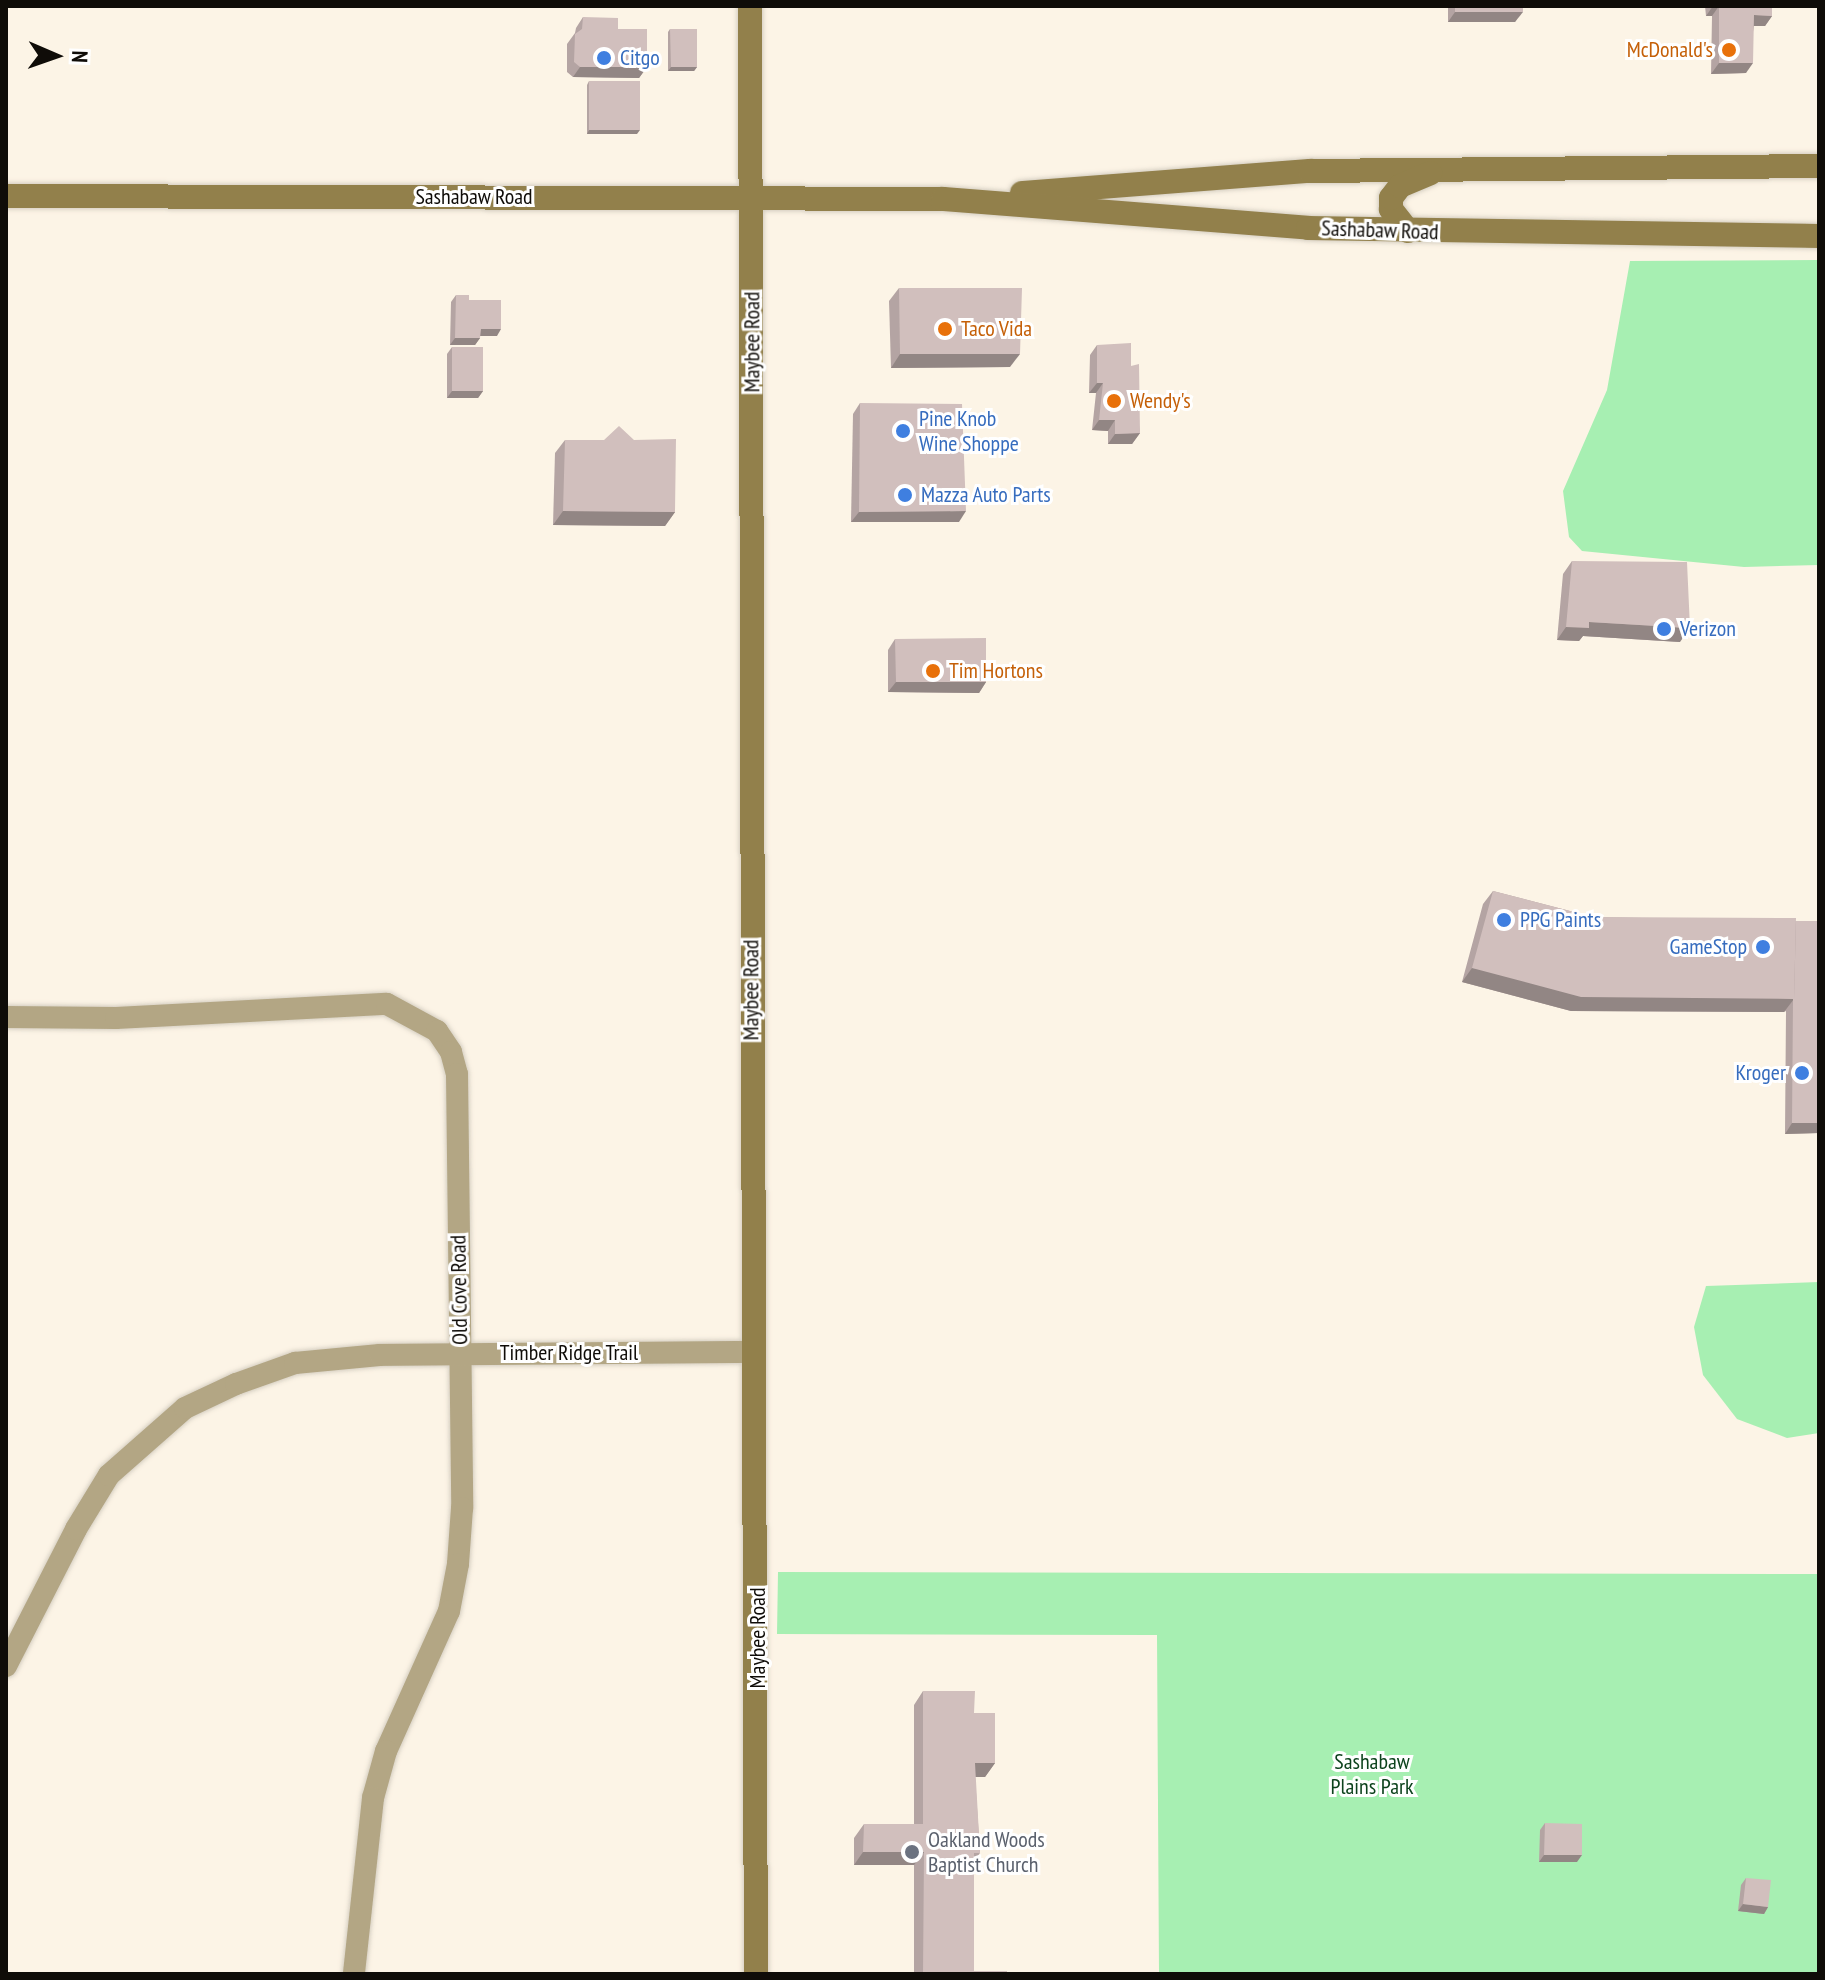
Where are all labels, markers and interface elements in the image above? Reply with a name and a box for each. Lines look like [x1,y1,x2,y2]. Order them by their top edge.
north arrow [16,16,96,96]
place label: McDonald's [1627,37,1713,63]
marker: McDonald's [1720,41,1738,59]
place label: Citgo [620,45,660,71]
marker: Citgo [595,49,613,67]
text: N [66,50,94,63]
street label: Sashabaw Road [415,184,533,210]
street label: Sashabaw Road [1321,215,1439,245]
street label: Maybee Road [739,292,765,392]
place label: Taco Vida [961,316,1033,342]
marker: Taco Vida [936,320,954,338]
place label: Wendy's [1130,388,1191,414]
marker: Wendy's [1105,392,1123,410]
place label: Pine Knob Wine Shoppe [919,405,1019,456]
marker: Pine Knob Wine Shoppe [894,422,912,440]
place label: Mazza Auto Parts [921,482,1051,508]
marker: Mazza Auto Parts [896,486,914,504]
place label: Verizon [1680,616,1736,642]
marker: Verizon [1655,620,1673,638]
place label: Tim Hortons [949,658,1043,684]
marker: Tim Hortons [924,662,942,680]
place label: PPG Paints [1520,907,1601,933]
marker: PPG Paints [1495,911,1513,929]
place label: GameStop [1670,934,1747,960]
marker: GameStop [1754,938,1772,956]
street label: Maybee Road [738,940,764,1040]
place label: Kroger [1735,1060,1786,1086]
marker: Kroger [1793,1064,1811,1082]
street label: Old Cove Road [445,1235,473,1345]
street label: Timber Ridge Trail [499,1340,639,1366]
street label: Maybee Road [745,1588,771,1688]
park label: Sashabaw Plains Park [1330,1748,1414,1800]
place label: Oakland Woods Baptist Church [928,1826,1045,1878]
marker: Oakland Woods Baptist Church [903,1843,921,1861]

